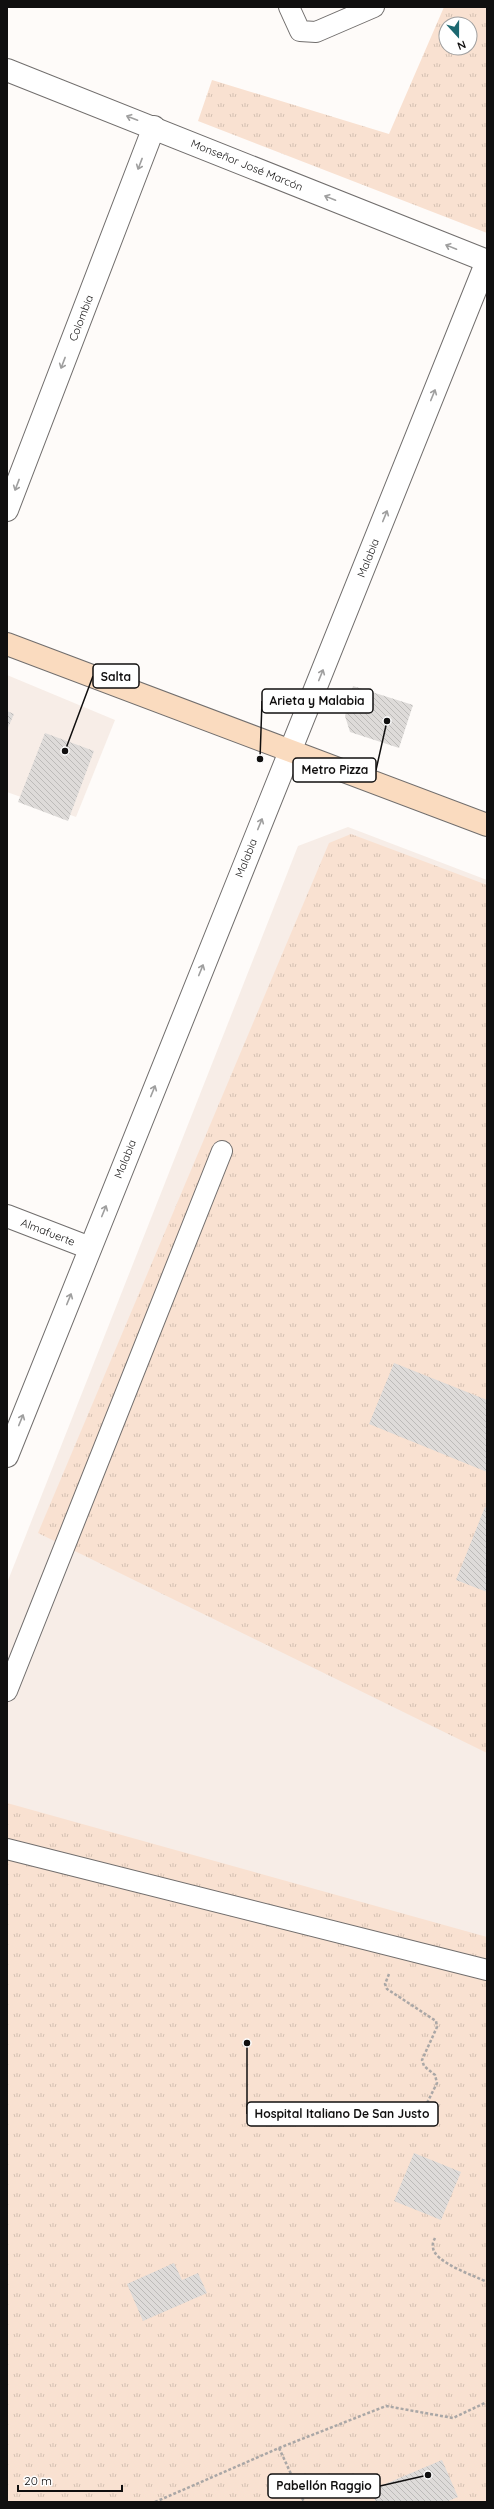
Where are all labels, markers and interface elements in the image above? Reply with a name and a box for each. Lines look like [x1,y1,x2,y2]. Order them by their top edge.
north arrow [438,16,478,56]
text: N [455,37,468,53]
one-way arrow [126,114,138,122]
street label: Monseñor José Marcón [189,136,305,194]
one-way arrow [136,157,144,169]
one-way arrow [325,194,337,201]
one-way arrow [445,242,457,250]
street label: Colombia [66,293,96,343]
one-way arrow [59,357,67,369]
one-way arrow [430,390,438,402]
one-way arrow [12,478,20,490]
one-way arrow [381,510,389,522]
street label: Malabia [354,537,382,579]
callout: Salta [93,664,139,688]
text: Salta [101,669,131,684]
one-way arrow [317,670,325,682]
callout: Arieta y Malabia [262,689,373,713]
text: Arieta y Malabia [269,693,365,708]
callout: Metro Pizza [293,758,376,782]
text: Metro Pizza [302,762,368,777]
one-way arrow [257,818,265,830]
street label: Malabia [232,837,260,879]
one-way arrow [198,965,206,977]
one-way arrow [150,1085,157,1097]
street label: Malabia [111,1138,139,1180]
one-way arrow [101,1206,109,1218]
street label: Almafuerte [19,1215,77,1249]
one-way arrow [66,1294,74,1306]
one-way arrow [18,1415,26,1427]
callout: Hospital Italiano De San Justo [247,2102,438,2126]
text: Hospital Italiano De San Justo [255,2106,430,2121]
scale bar [18,2467,122,2493]
text: 20 m [24,2473,52,2488]
callout: Pabellón Raggio [268,2474,380,2498]
text: Pabellón Raggio [276,2478,372,2493]

